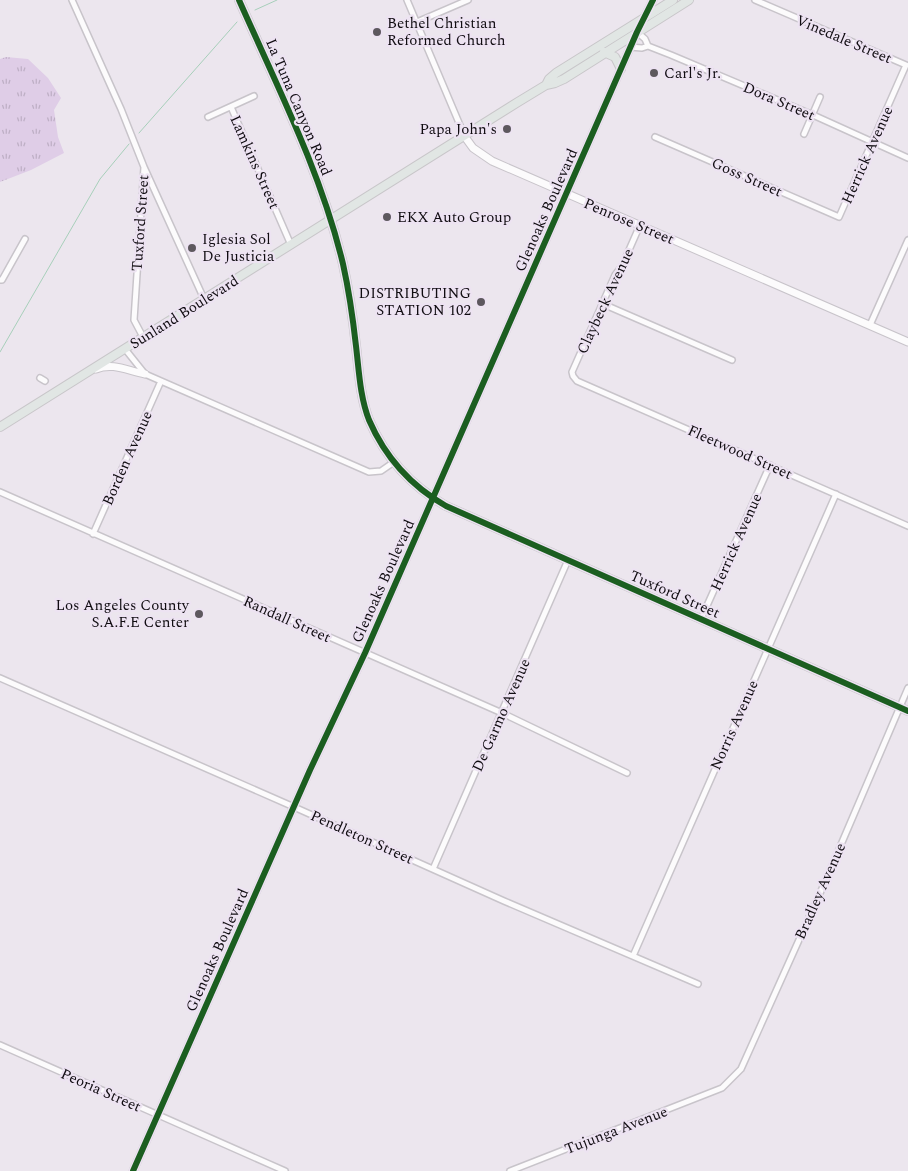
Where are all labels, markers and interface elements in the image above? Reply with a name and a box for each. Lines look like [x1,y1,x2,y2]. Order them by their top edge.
street label: Vinedale Street [792,9,895,70]
place label: Bethel Christian Reformed Church [387,12,506,52]
marker: Bethel Christian Reformed Church [371,26,383,38]
street label: La Tuna Canyon Road [259,35,338,179]
place label: Carl's Jr. [664,62,721,85]
marker: Carl's Jr. [648,67,660,79]
street label: Dora Street [739,76,818,127]
street label: Herrick Avenue [836,103,899,208]
street label: Lamkins Street [224,111,286,213]
place label: Papa John's [419,118,497,141]
marker: Papa John's [501,123,513,135]
street label: Glenoaks Boulevard [509,145,584,276]
street label: Goss Street [708,152,786,203]
street label: Tuxford Street [126,174,155,272]
street label: Penrose Street [580,192,678,251]
place label: EKX Auto Group [397,206,511,229]
marker: EKX Auto Group [381,211,393,223]
place label: Iglesia Sol De Justicia [202,228,275,268]
marker: Iglesia Sol De Justicia [186,242,198,254]
street label: Claybeck Avenue [571,245,640,358]
street label: Sunland Boulevard [125,270,243,355]
place label: DISTRIBUTING STATION 102 [359,282,471,322]
marker: DISTRIBUTING STATION 102 [475,296,487,308]
street label: Borden Avenue [96,407,159,509]
street label: Fleetwood Street [684,419,796,486]
street label: Herrick Avenue [705,490,768,595]
street label: Glenoaks Boulevard [346,516,421,647]
street label: Tuxford Street [626,564,724,625]
street label: Randall Street [239,590,334,649]
place label: Los Angeles County S.A.F.E Center [55,594,190,634]
marker: Los Angeles County S.A.F.E Center [193,608,205,620]
street label: De Garmo Avenue [466,655,537,775]
street label: Norris Avenue [704,676,765,774]
street label: Pendleton Street [307,804,417,870]
street label: Bradley Avenue [789,839,852,943]
street label: Glenoaks Boulevard [180,885,255,1016]
street label: Peoria Street [57,1063,145,1118]
street label: Tujunga Avenue [561,1100,671,1161]

